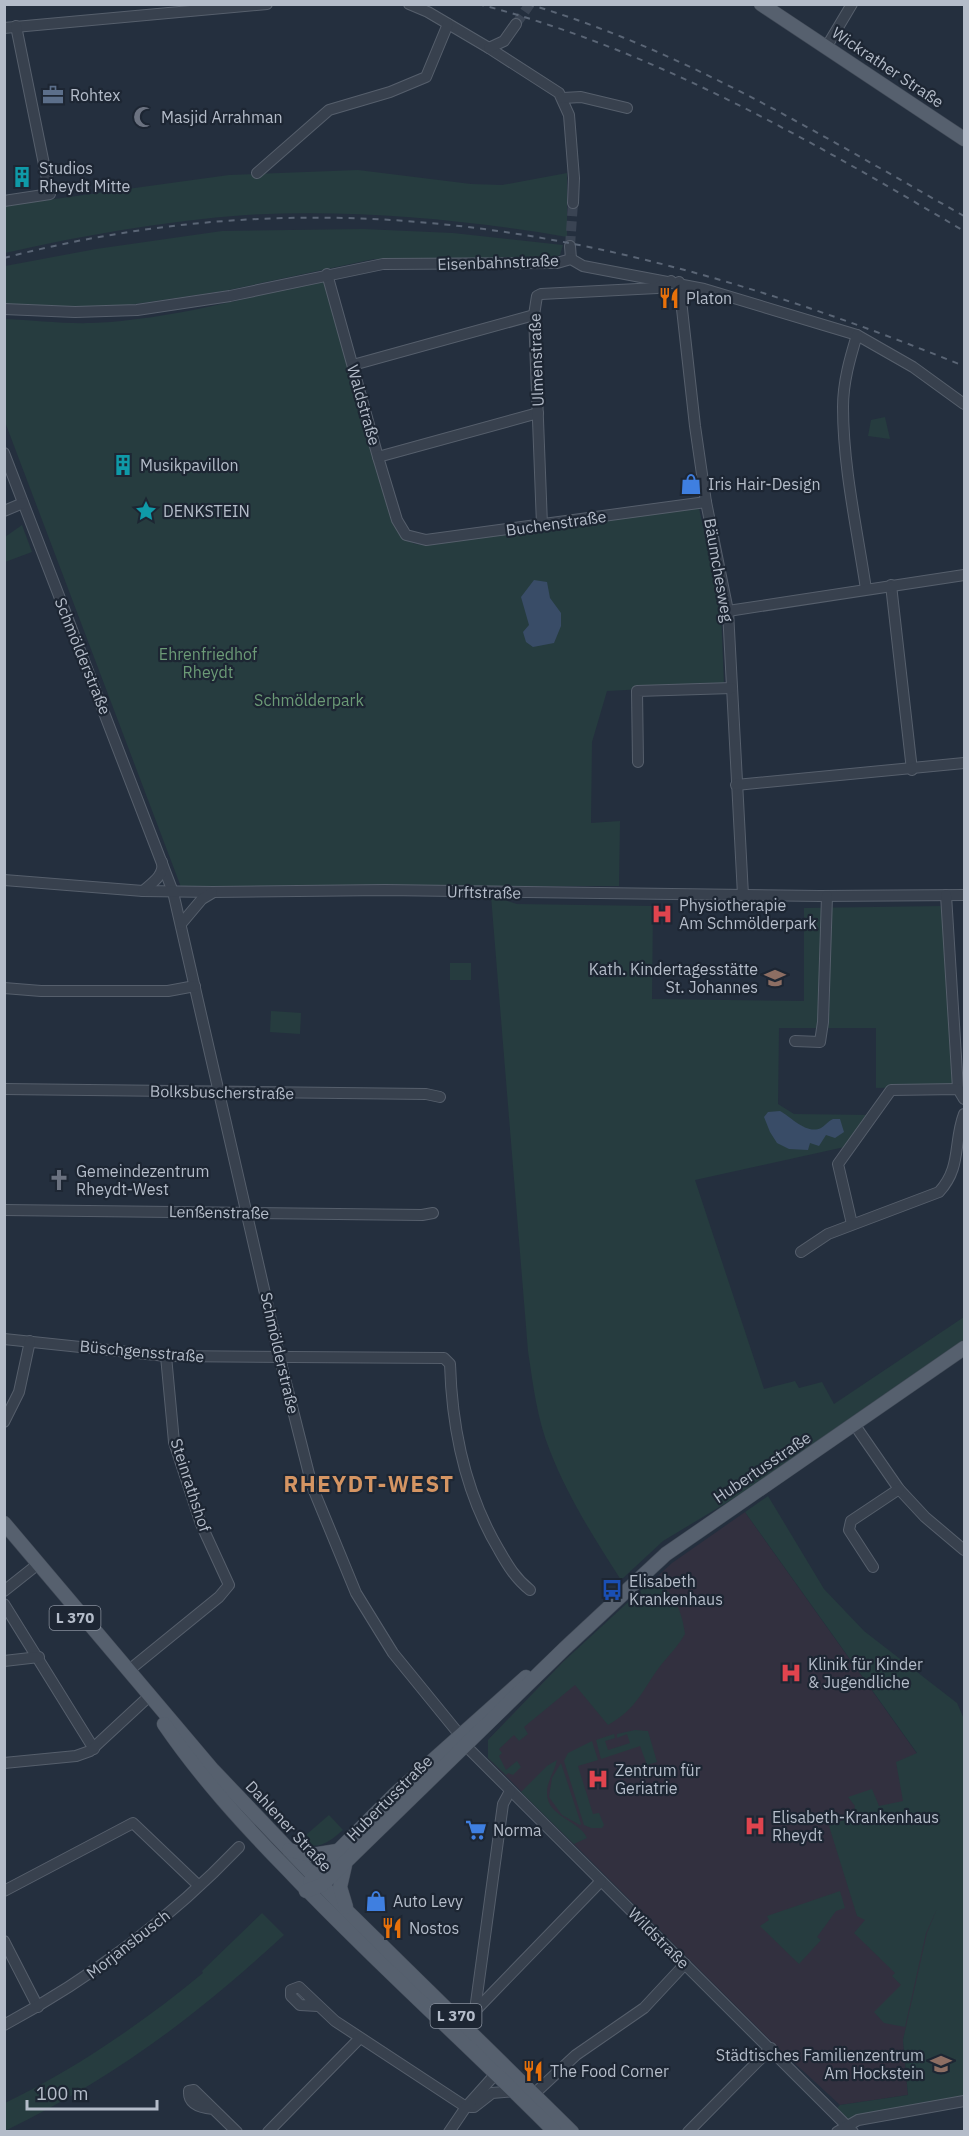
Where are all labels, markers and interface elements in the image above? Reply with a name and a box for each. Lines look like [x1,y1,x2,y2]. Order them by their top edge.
street label: Wickrather Straße [828,22,948,112]
office icon: Rohtex [41,83,65,107]
place label: Rohtex [70,85,120,105]
mosque icon: Masjid Arrahman [132,105,156,129]
place label: Masjid Arrahman [161,107,283,127]
place label: Studios Rheydt Mitte [39,158,131,196]
building icon: Studios Rheydt Mitte [10,165,34,189]
street label: Eisenbahnstraße [437,250,559,274]
restaurant icon: Platon [657,286,681,310]
place label: Platon [686,288,732,308]
street label: Ulmenstraße [524,313,548,407]
street label: Waldstraße [343,362,385,448]
building icon: Musikpavillon [111,453,135,477]
place label: Musikpavillon [140,455,239,475]
shop icon: Iris Hair-Design [679,472,703,496]
place label: Iris Hair-Design [708,474,820,494]
place icon: DENKSTEIN [134,499,158,523]
place label: DENKSTEIN [163,501,250,521]
street label: Buchenstraße [504,506,608,540]
street label: Bäumchesweg [700,517,738,624]
street label: Schmölderstraße [50,595,116,718]
park label: Ehrenfriedhof Rheydt [159,644,257,682]
park label: Schmölderpark [254,690,364,710]
street label: Urftstraße [447,881,522,903]
place label: Physiotherapie Am Schmölderpark [679,895,817,933]
hospital icon: Physiotherapie Am Schmölderpark [650,902,674,926]
place label: Kath. Kindertagesstätte St. Johannes [589,959,758,997]
school or university icon: Kath. Kindertagesstätte St. Johannes [763,966,787,990]
street label: Bolksbuscherstraße [150,1081,295,1103]
place label: Gemeindezentrum Rheydt-West [76,1161,209,1199]
church icon: Gemeindezentrum Rheydt-West [47,1168,71,1192]
street label: Lenßenstraße [169,1201,270,1223]
street label: Schmölderstraße [256,1290,304,1416]
street label: Büschgensstraße [79,1336,205,1366]
street label: Hubertusstraße [709,1427,815,1507]
street label: Steinrathshof [167,1436,215,1534]
district label: RHEYDT-WEST [283,1469,455,1498]
place label: Elisabeth Krankenhaus [629,1571,723,1609]
bus stop icon: Elisabeth Krankenhaus [600,1578,624,1602]
road number: L 370 [50,1606,100,1630]
place label: Klinik für Kinder & Jugendliche [808,1654,923,1692]
hospital icon: Klinik für Kinder & Jugendliche [779,1661,803,1685]
street label: Hubertusstraße [342,1751,436,1845]
place label: Zentrum für Geriatrie [615,1760,701,1798]
hospital icon: Zentrum für Geriatrie [586,1767,610,1791]
street label: Dahlener Straße [242,1776,336,1876]
place label: Elisabeth-Krankenhaus Rheydt [772,1807,939,1845]
hospital icon: Elisabeth-Krankenhaus Rheydt [743,1814,767,1838]
supermarket icon: Norma [464,1818,488,1842]
place label: Norma [493,1820,542,1840]
shop icon: Auto Levy [364,1889,388,1913]
place label: Auto Levy [393,1891,463,1911]
street label: Wildstraße [624,1903,694,1973]
street label: Morjansbusch [82,1905,174,1983]
restaurant icon: Nostos [380,1916,404,1940]
place label: Nostos [409,1918,459,1938]
road number: L 370 [430,2004,482,2028]
place label: Städtisches Familienzentrum Am Hockstein [716,2045,924,2083]
school or university icon: Städtisches Familienzentrum Am Hockstein [929,2052,953,2076]
restaurant icon: The Food Corner [521,2059,545,2083]
place label: The Food Corner [550,2061,669,2081]
scale bar [27,2073,158,2111]
text: 100 m [36,2082,88,2105]

